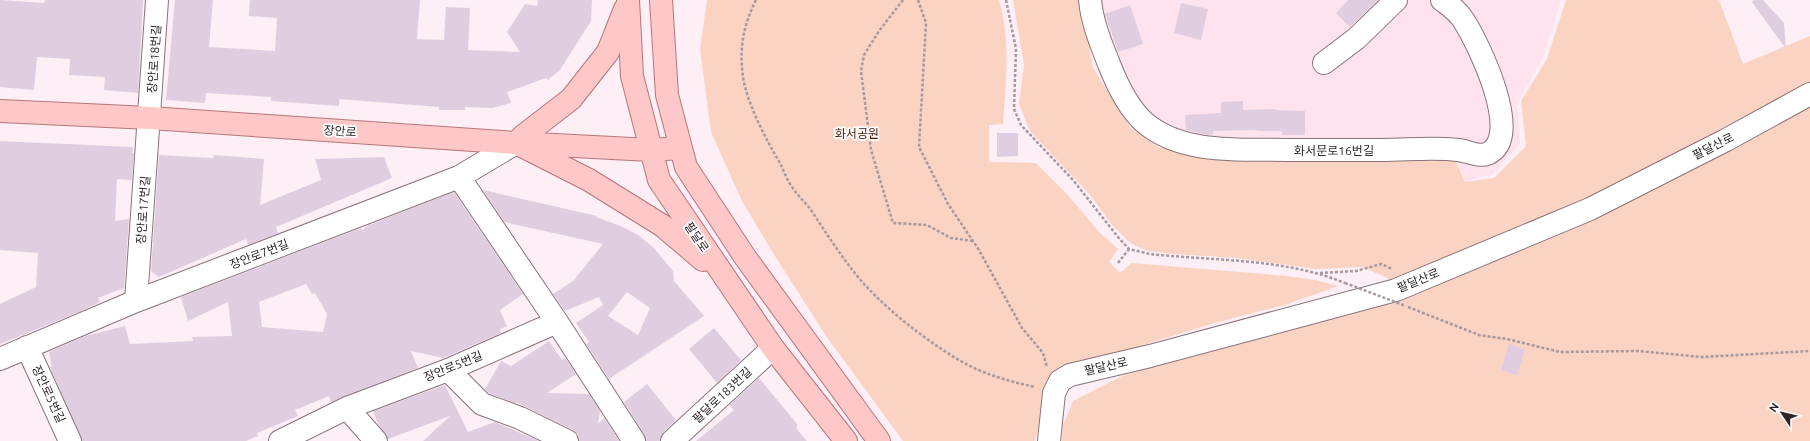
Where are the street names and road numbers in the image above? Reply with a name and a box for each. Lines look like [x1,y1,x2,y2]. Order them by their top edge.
street label: 장안로18번길 [145,24,163,94]
street label: 장안로 [323,123,357,139]
street label: 팔달산로 [1690,130,1736,162]
street label: 화서문로16번길 [1294,144,1374,157]
street label: 장안로17번길 [134,175,152,245]
street label: 팔달로 [682,220,712,254]
street label: 장안로7번길 [228,237,290,271]
street label: 팔달산로 [1395,266,1441,294]
street label: 장안로5번길 [422,348,484,384]
street label: 팔달산로 [1083,355,1129,377]
street label: 장안로5번길 [30,363,68,425]
street label: 팔달로183번길 [690,364,754,426]

